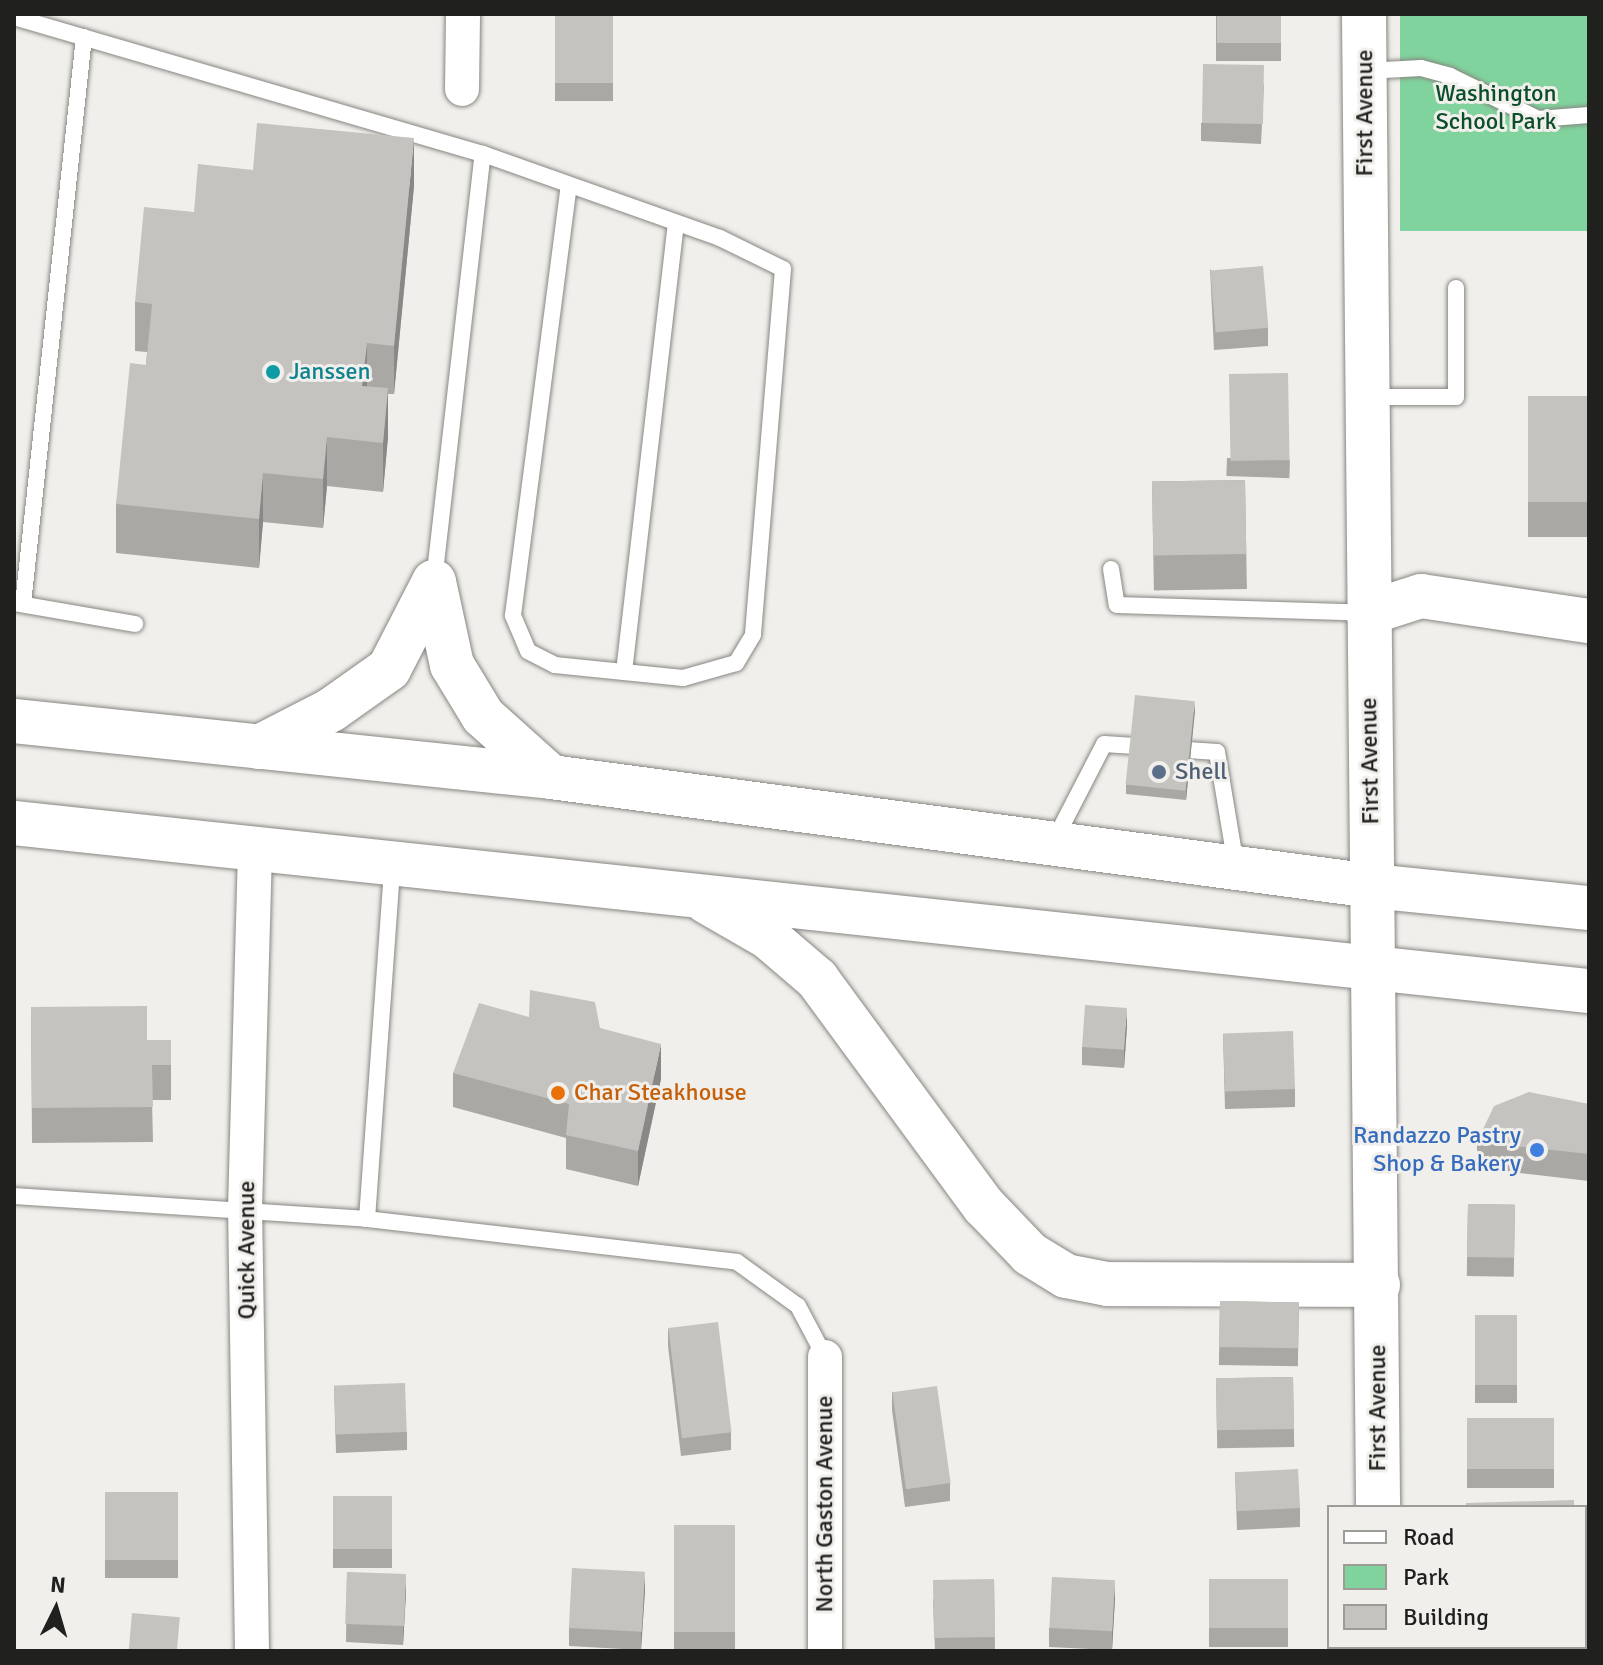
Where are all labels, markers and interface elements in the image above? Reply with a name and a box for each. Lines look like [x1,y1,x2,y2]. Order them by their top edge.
street label: First Avenue [1351,49,1379,177]
park label: Washington School Park [1435,80,1557,136]
place label: Janssen [289,358,370,386]
marker: Janssen [264,363,282,381]
street label: First Avenue [1354,697,1386,825]
place label: Shell [1175,758,1227,786]
marker: Shell [1150,763,1168,781]
place label: Char Steakhouse [574,1079,747,1107]
marker: Char Steakhouse [549,1084,567,1102]
place label: Randazzo Pastry Shop & Bakery [1353,1122,1521,1178]
marker: Randazzo Pastry Shop & Bakery [1528,1141,1546,1159]
street label: Quick Avenue [233,1181,261,1319]
street label: First Avenue [1364,1344,1392,1472]
street label: North Gaston Avenue [811,1395,839,1613]
legend [1327,1505,1587,1649]
text: Road [1403,1522,1454,1552]
text: Park [1403,1562,1449,1592]
north arrow [16,1569,96,1649]
text: N [49,1570,67,1599]
text: Building [1403,1602,1489,1632]

